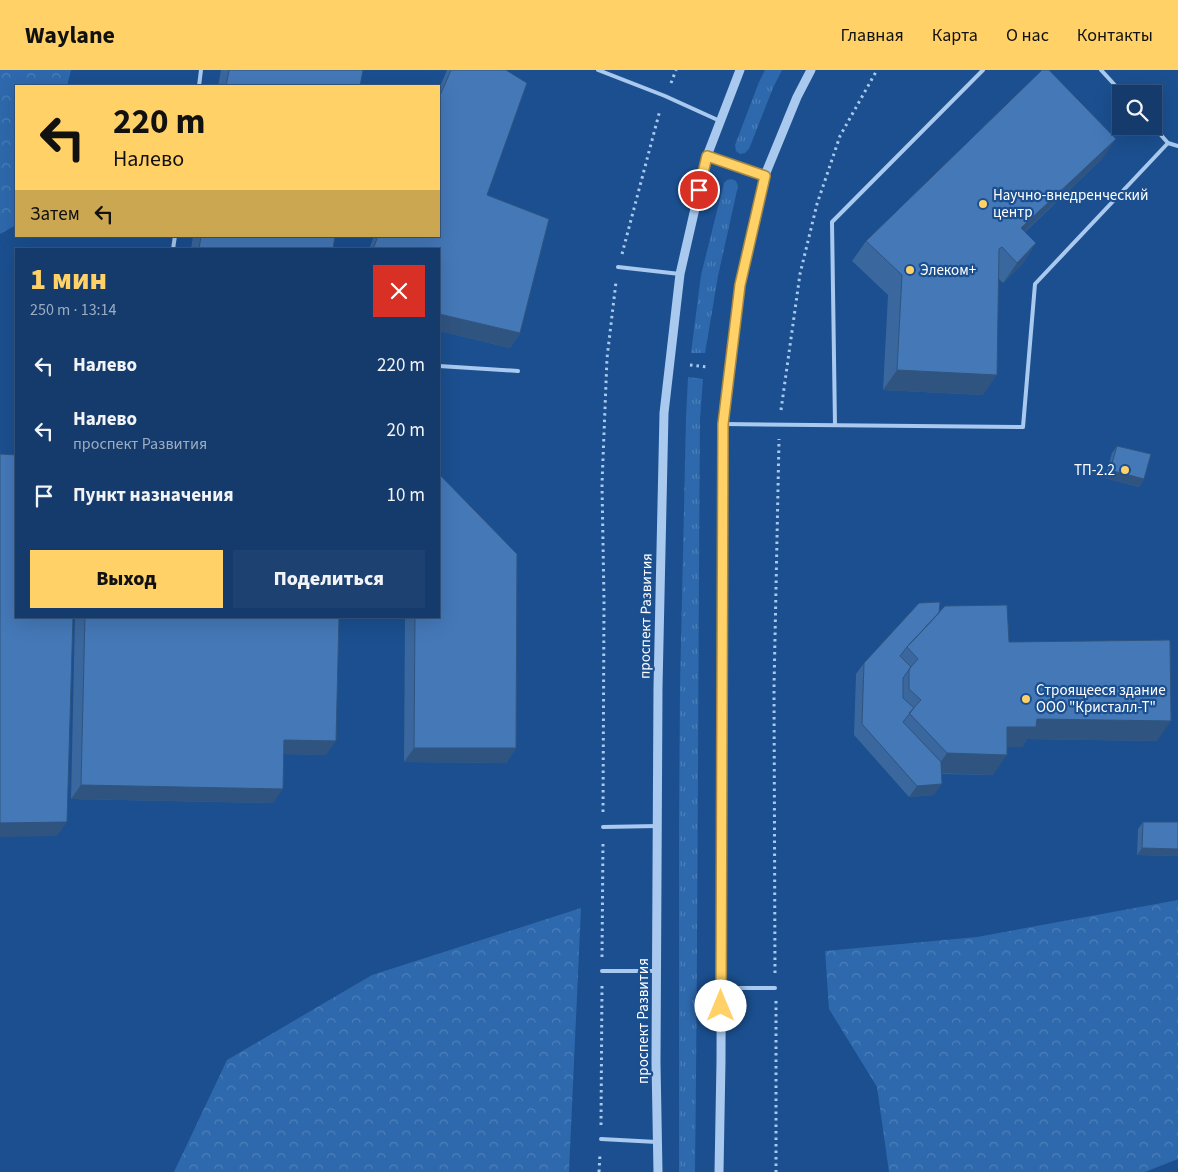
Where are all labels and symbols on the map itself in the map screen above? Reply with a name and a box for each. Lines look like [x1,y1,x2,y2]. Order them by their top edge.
pin [678,169,720,211]
place label: Научно-внедренческий центр [993,185,1149,223]
marker: Научно-внедренческий центр [977,198,989,210]
place label: Элеком+ [920,260,976,281]
marker: Элеком+ [904,264,916,276]
place label: ТП-2.2 [1074,460,1115,481]
marker: ТП-2.2 [1119,464,1131,476]
street label: проспект Развития [634,553,658,679]
place label: Строящееся здание ООО "Кристалл-Т" [1036,680,1166,718]
marker: Строящееся здание ООО "Кристалл-Т" [1020,693,1032,705]
street label: проспект Развития [633,958,654,1084]
position arrow [694,979,746,1031]

